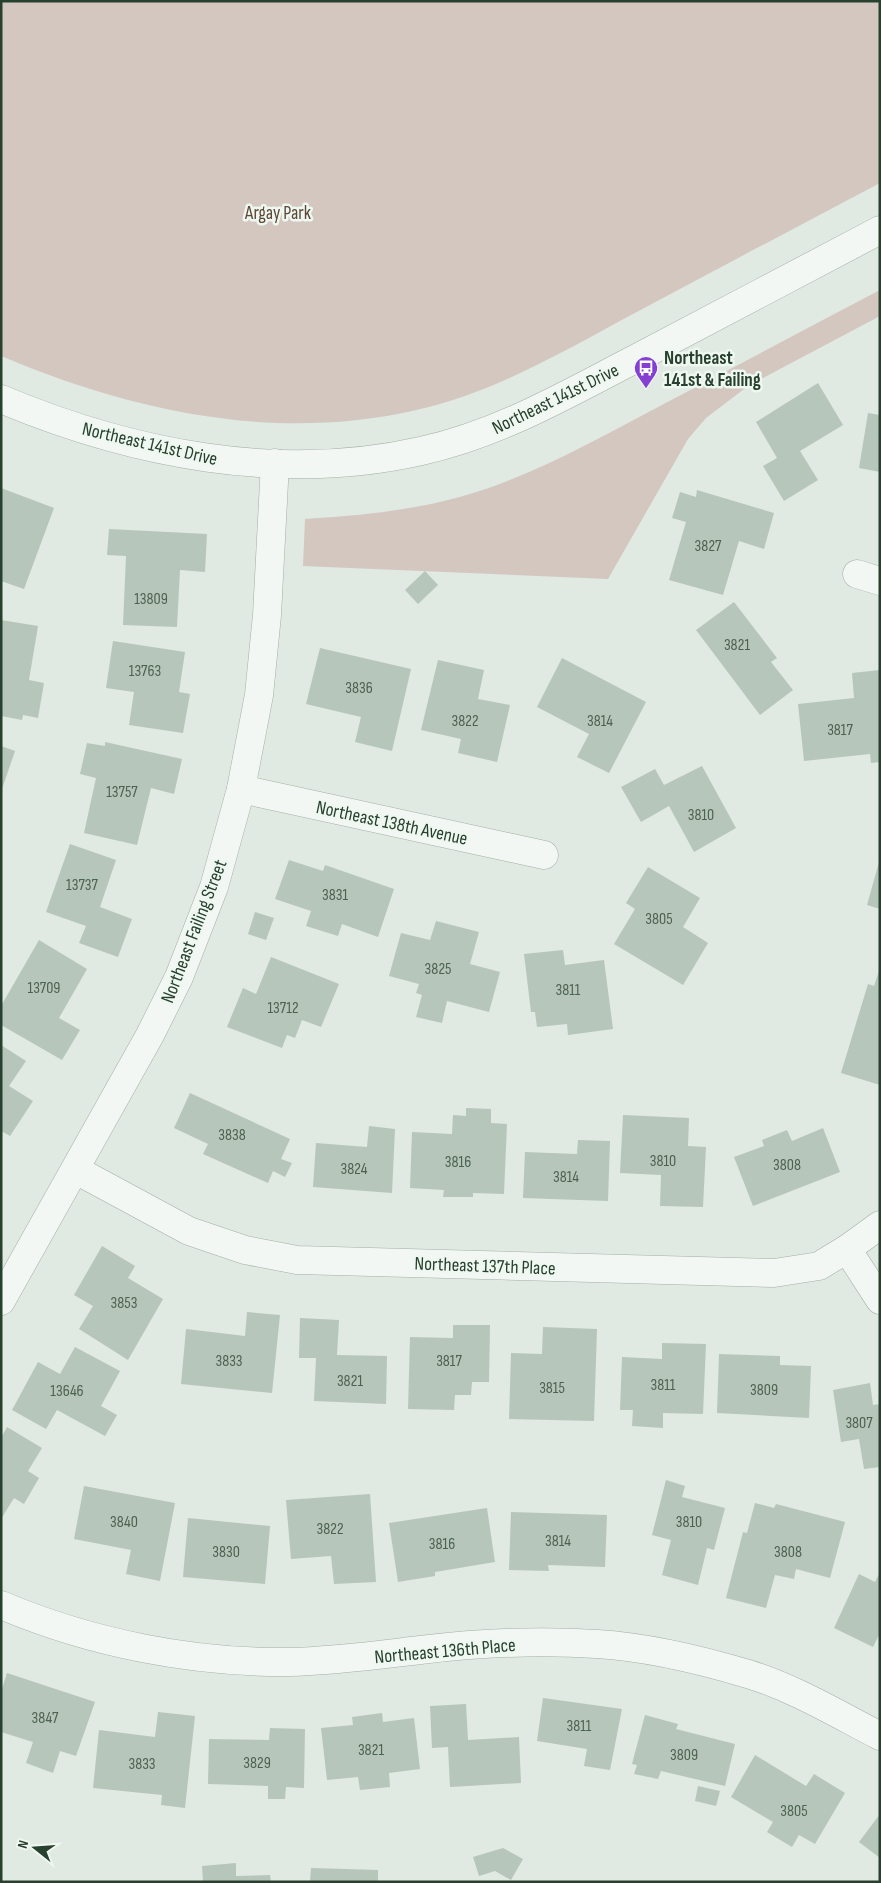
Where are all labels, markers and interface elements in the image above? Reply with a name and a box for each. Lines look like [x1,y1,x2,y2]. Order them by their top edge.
park label: Argay Park [244,202,312,225]
place label: Northeast 141st & Failing [664,347,761,392]
bus stop icon: Northeast 141st & Failing [633,355,659,389]
street label: Northeast 141st Drive [489,359,623,440]
street label: Northeast 141st Drive [80,418,219,471]
house number: 3827 [695,537,722,556]
house number: 13809 [134,590,168,609]
house number: 3821 [724,636,750,655]
house number: 13763 [129,662,161,681]
house number: 3836 [345,679,373,698]
house number: 3822 [451,712,479,731]
house number: 3814 [587,712,613,731]
house number: 3817 [827,721,853,740]
house number: 13757 [106,783,138,802]
street label: Northeast 138th Avenue [314,796,469,851]
house number: 3810 [688,806,714,825]
street label: Northeast Failing Street [156,856,232,1007]
house number: 13737 [66,876,99,895]
house number: 3831 [322,886,348,905]
house number: 3805 [645,910,673,929]
house number: 3825 [425,960,451,979]
house number: 13709 [28,979,60,998]
house number: 3811 [556,981,581,1000]
house number: 13712 [267,999,299,1018]
house number: 3838 [218,1126,246,1145]
house number: 3810 [650,1152,676,1171]
house number: 3816 [445,1153,471,1172]
house number: 3808 [773,1156,801,1175]
house number: 3824 [340,1160,368,1179]
house number: 3814 [553,1168,579,1187]
street label: Northeast 137th Place [414,1253,556,1280]
house number: 3853 [111,1294,137,1313]
house number: 3833 [215,1352,243,1371]
house number: 3817 [436,1352,462,1371]
house number: 3821 [337,1372,363,1391]
house number: 3811 [651,1376,676,1395]
house number: 3815 [539,1379,565,1398]
house number: 3809 [750,1381,778,1400]
house number: 13646 [50,1382,84,1401]
house number: 3807 [845,1414,873,1433]
house number: 3840 [110,1513,138,1532]
house number: 3810 [676,1513,702,1532]
house number: 3822 [316,1520,344,1539]
house number: 3814 [545,1532,571,1551]
house number: 3816 [429,1535,455,1554]
house number: 3830 [212,1543,240,1562]
house number: 3808 [774,1543,802,1562]
street label: Northeast 136th Place [374,1634,517,1669]
house number: 3847 [31,1709,59,1728]
house number: 3811 [567,1717,592,1736]
house number: 3821 [358,1741,384,1760]
house number: 3809 [670,1746,698,1765]
house number: 3829 [243,1754,271,1773]
house number: 3833 [128,1755,156,1774]
house number: 3805 [780,1802,808,1821]
north arrow [10,1823,60,1873]
text: N [14,1838,32,1850]

